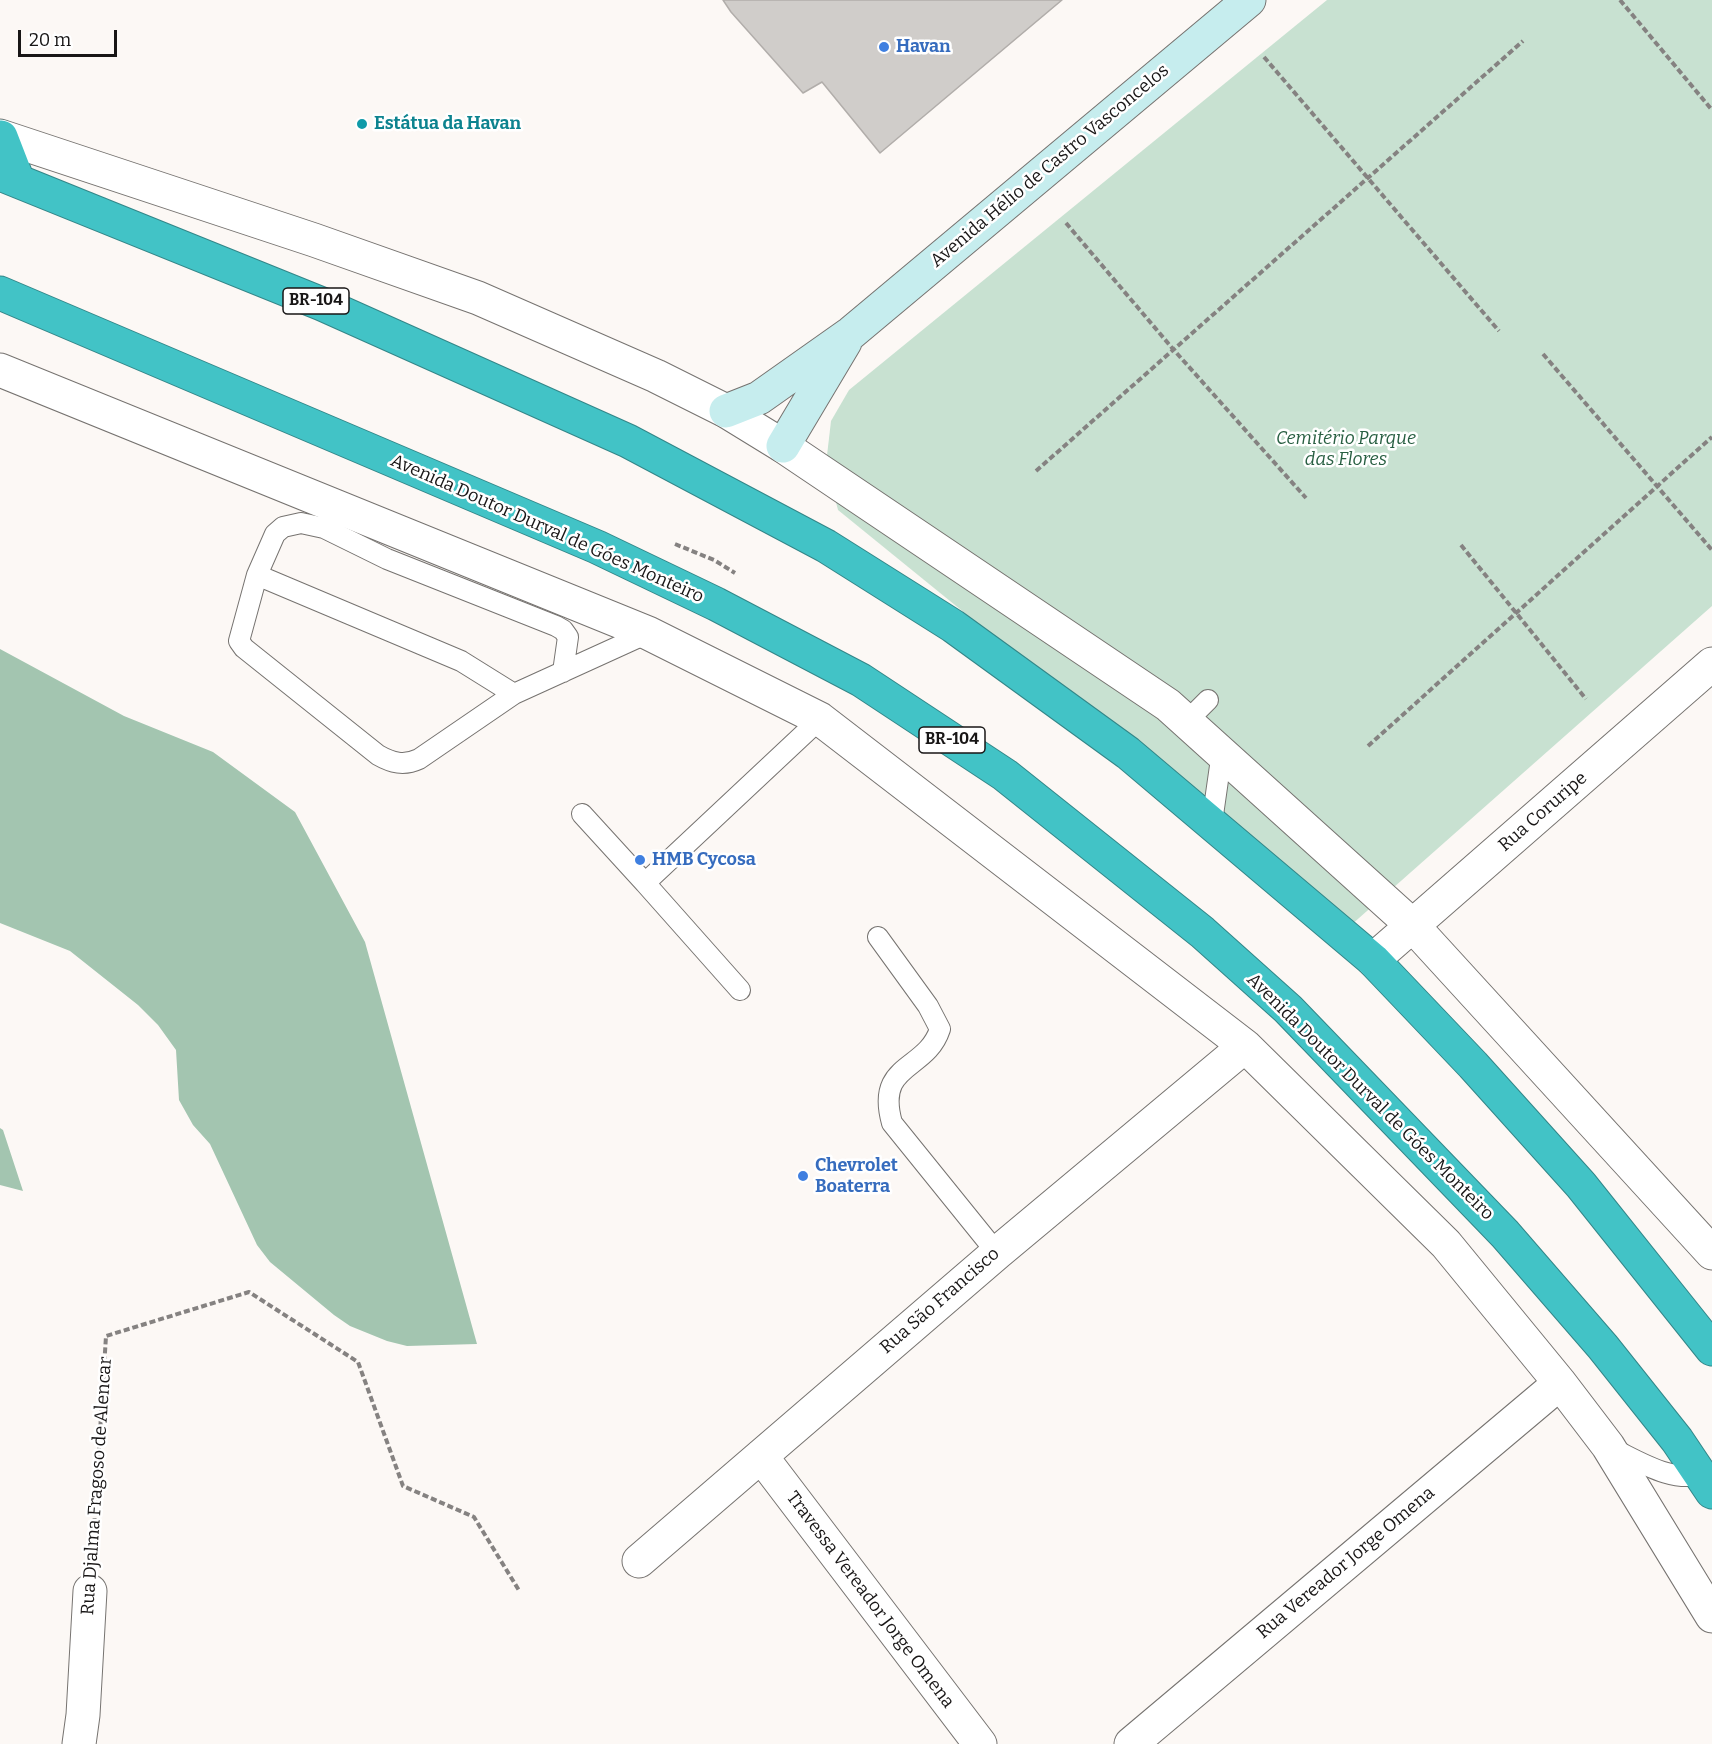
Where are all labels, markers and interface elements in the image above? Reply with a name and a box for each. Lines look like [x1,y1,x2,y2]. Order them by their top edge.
scale bar [21,18,120,56]
text: 20 m [29,29,71,51]
place label: Havan [896,36,951,58]
marker: Havan [877,40,891,54]
street label: Avenida Hélio de Castro Vasconcelos [926,60,1174,272]
place label: Estátua da Havan [374,113,521,135]
marker: Estátua da Havan [355,117,369,131]
road number: BR-104 [283,288,349,314]
park label: Cemitério Parque das Flores [1276,428,1416,470]
street label: Avenida Doutor Durval de Góes Monteiro [387,450,707,608]
road number: BR-104 [919,727,985,753]
street label: Rua Coruripe [1494,768,1592,856]
place label: HMB Cycosa [652,849,756,871]
marker: HMB Cycosa [633,853,647,867]
street label: Avenida Doutor Durval de Góes Monteiro [1242,969,1498,1225]
place label: Chevrolet Boaterra [815,1155,898,1198]
marker: Chevrolet Boaterra [796,1169,810,1183]
street label: Rua São Francisco [876,1243,1004,1359]
street label: Rua Djalma Fragoso de Alencar [77,1356,117,1616]
street label: Rua Vereador Jorge Omena [1253,1482,1439,1644]
street label: Travessa Vereador Jorge Omena [781,1487,959,1713]

